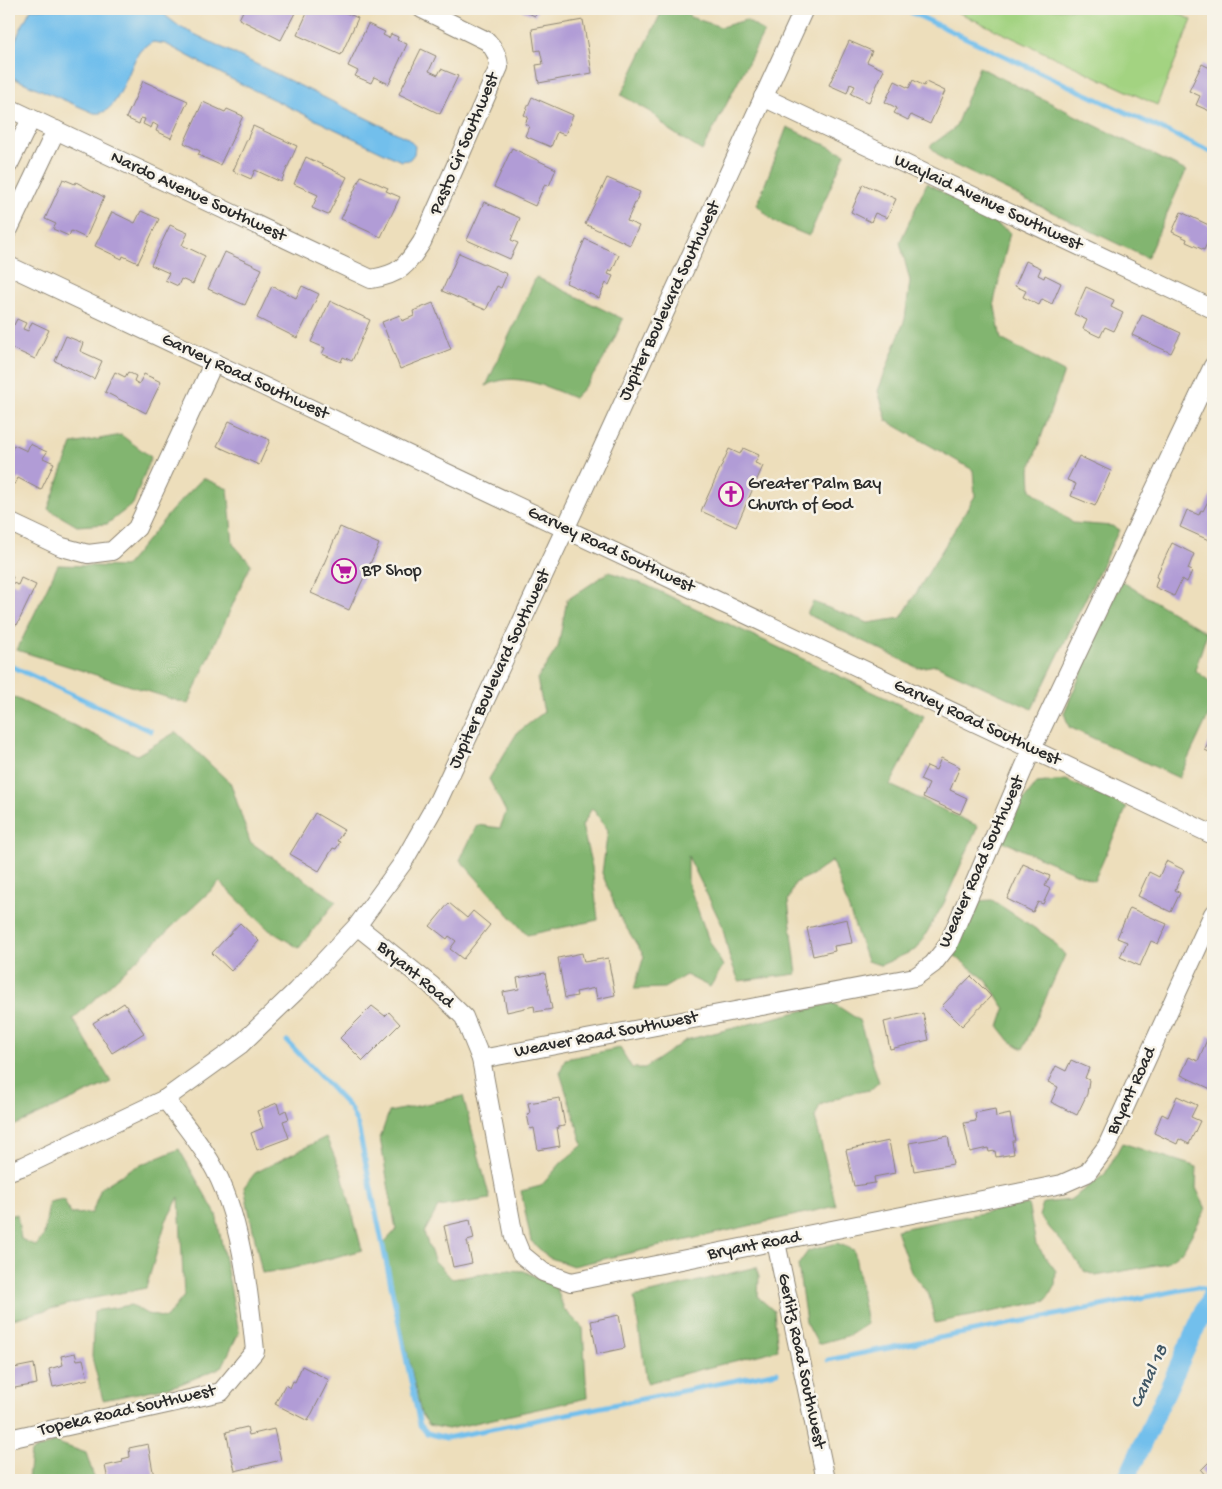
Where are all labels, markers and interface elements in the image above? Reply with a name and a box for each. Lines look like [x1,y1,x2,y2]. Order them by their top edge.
street label: Pasto Cir Southwest [425,68,505,219]
street label: Nardo Avenue Southwest [107,147,291,248]
street label: Waylaid Avenue Southwest [890,150,1087,257]
street label: Jupiter Boulevard Southwest [614,196,726,404]
street label: Garvey Road Southwest [158,329,333,426]
place label: Greater Palm Bay Church of God [748,474,881,516]
church icon: Greater Palm Bay Church of God [718,481,744,507]
street label: Garvey Road Southwest [524,502,699,599]
supermarket icon: BP Shop [331,558,357,584]
place label: BP Shop [361,561,422,582]
street label: Jupiter Boulevard Southwest [444,564,556,772]
street label: Garvey Road Southwest [890,675,1065,772]
street label: Weaver Road Southwest [935,771,1030,951]
street label: Bryant Road [372,936,459,1014]
street label: Weaver Road Southwest [513,1007,701,1063]
street label: Bryant Road [1102,1043,1162,1139]
street label: Bryant Road [705,1226,804,1265]
street label: Gerlitz Road Southwest [772,1272,830,1452]
water label: Canal 18 [1125,1341,1175,1412]
street label: Topeka Road Southwest [36,1380,219,1442]

